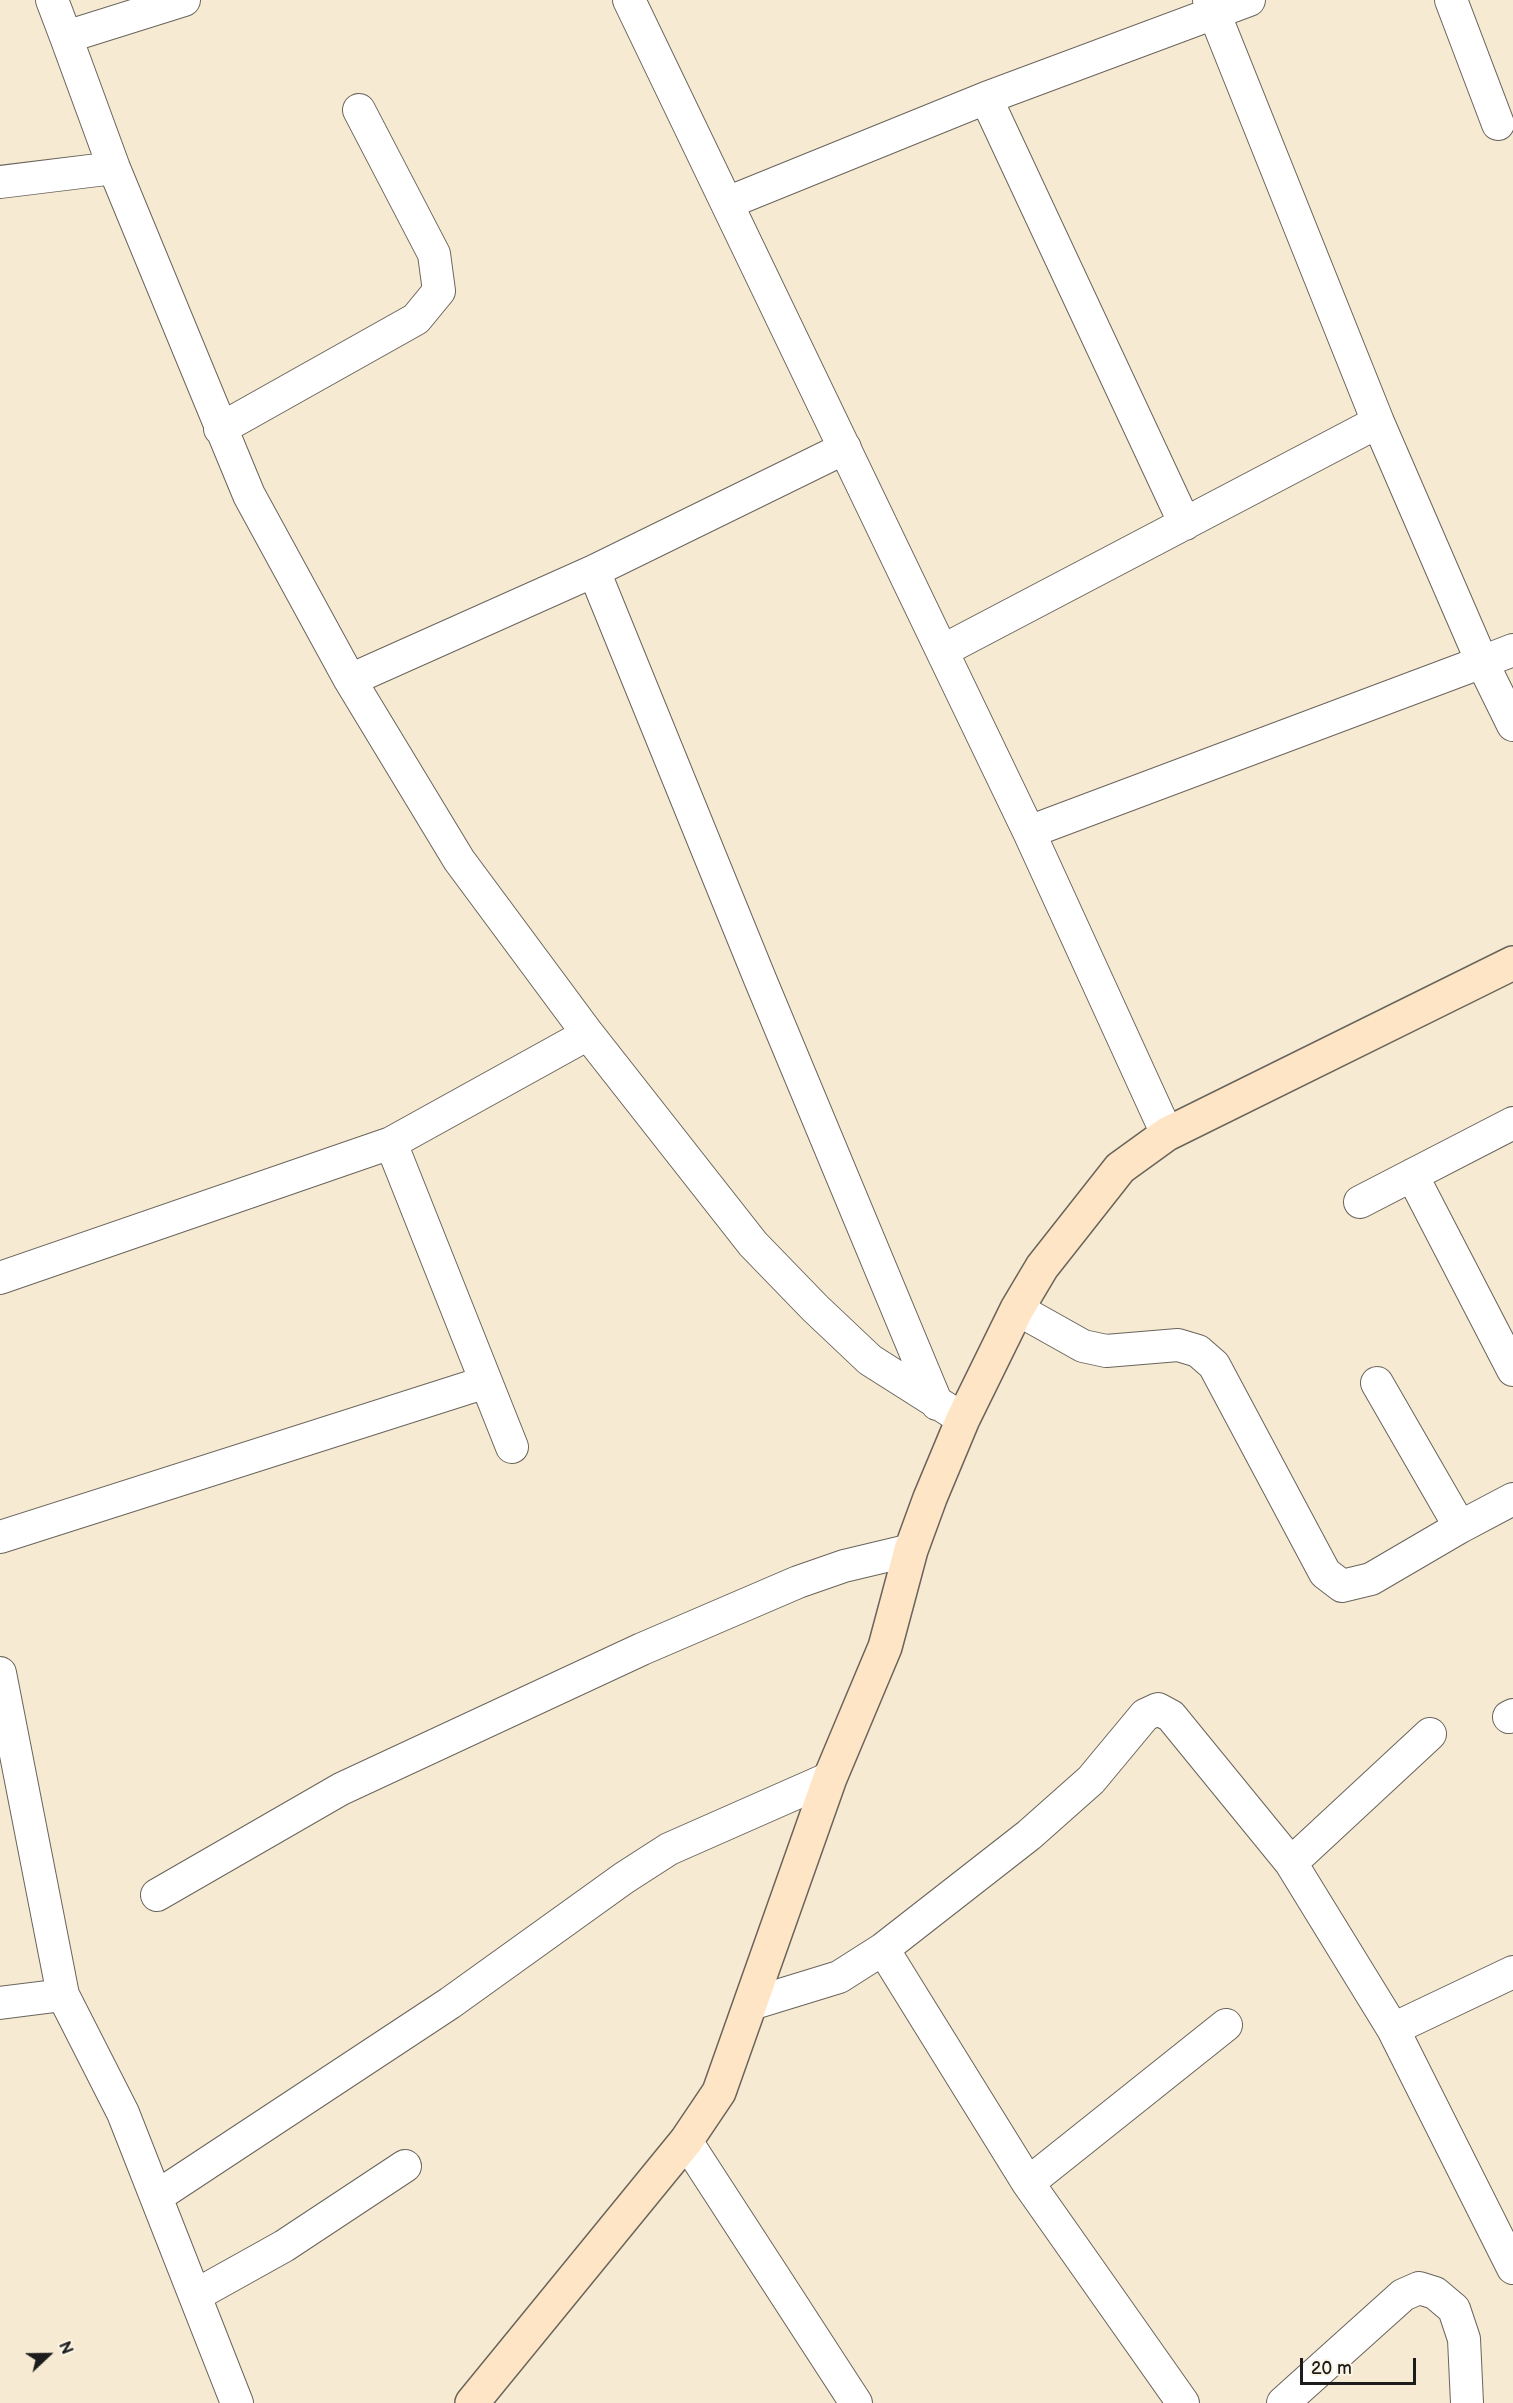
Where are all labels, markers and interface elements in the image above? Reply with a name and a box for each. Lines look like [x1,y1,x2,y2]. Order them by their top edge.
north arrow [18,2325,78,2385]
text: N [54,2339,76,2357]
scale bar [1303,2346,1418,2384]
text: 20 m [1311,2358,1352,2379]

